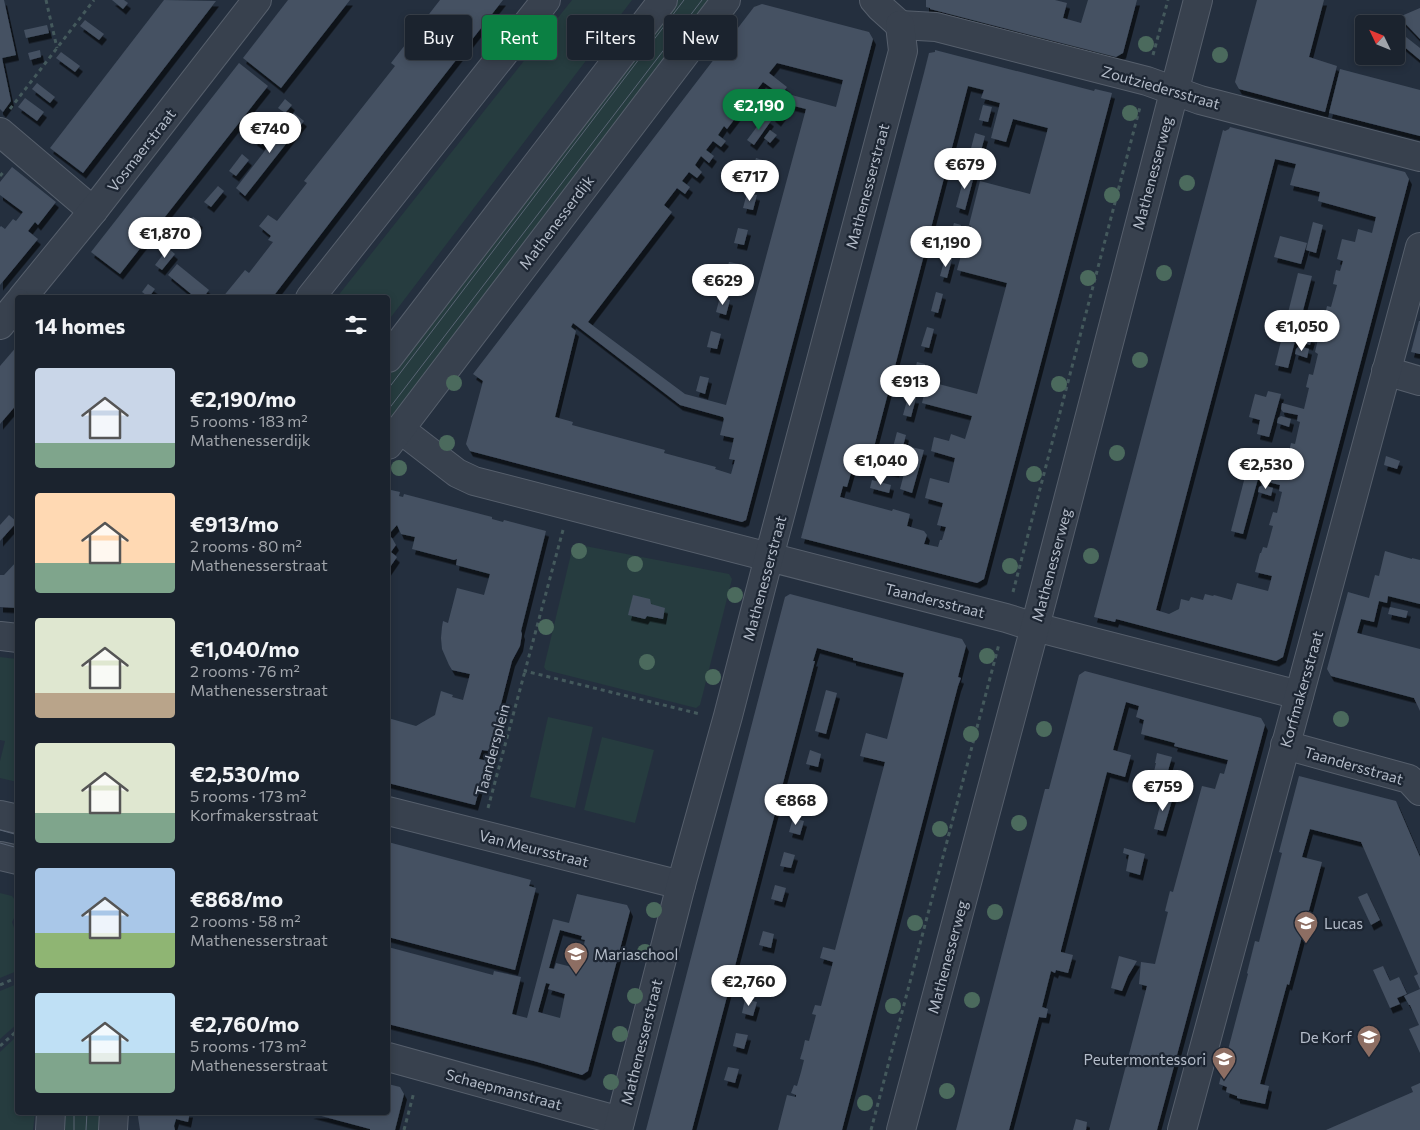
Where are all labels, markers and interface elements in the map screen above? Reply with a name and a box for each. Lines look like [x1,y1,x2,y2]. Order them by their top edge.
chip: Buy [405,15,472,60]
chip: Rent [482,15,557,60]
chip: Filters [567,15,654,60]
chip: New [664,15,737,60]
north arrow [1355,15,1405,65]
map controls [1355,15,1405,65]
street label: Zoutziedersstraat [1100,61,1222,113]
pin: €2,190 [718,88,800,131]
text: €2,190 [734,95,784,114]
street label: Vosmaerstraat [103,105,179,195]
pin: €740 [240,112,300,154]
street label: Mathenesserweg [1128,114,1176,232]
text: €740 [250,118,290,137]
street label: Mathenesserstraat [842,121,892,251]
pin: €679 [935,148,995,190]
text: €679 [945,154,985,173]
pin: €717 [720,160,780,202]
text: €717 [732,166,768,185]
street label: Mathenesserdijk [515,171,597,273]
pin: €1,870 [124,216,206,259]
text: €1,870 [139,223,191,242]
pin: €1,190 [905,226,987,268]
text: €1,190 [921,232,971,251]
pin: €629 [693,264,753,306]
text: €629 [703,270,743,289]
pin: €1,050 [1261,310,1343,352]
icon: filters [342,311,370,339]
text: 14 homes [35,313,125,338]
text: €1,050 [1276,316,1328,335]
pin: €913 [880,364,940,407]
text: €913 [891,371,929,390]
text: €2,190/mo [190,386,296,411]
icon: home [75,388,135,448]
text: 5 rooms · 183 m² [190,411,308,430]
text: Mathenesserdijk [190,430,311,449]
pin: €1,040 [840,444,922,486]
pin: €2,530 [1225,448,1307,490]
text: €1,040 [854,450,908,469]
text: €2,530 [1239,454,1293,473]
street label: Mathenesserweg [1027,506,1075,624]
text: €913/mo [190,511,279,536]
icon: home [75,513,135,573]
street label: Mathenesserstraat [739,513,789,643]
text: 2 rooms · 80 m² [190,536,302,555]
text: Mathenesserstraat [190,555,328,574]
street label: Taandersstraat [883,579,987,621]
street label: Korfmakersstraat [1276,629,1326,749]
text: €1,040/mo [190,636,299,661]
icon: home [75,638,135,698]
text: 2 rooms · 76 m² [190,661,300,680]
text: Mathenesserstraat [190,680,328,699]
street label: Taandersplein [471,702,513,798]
street label: Taandersstraat [1302,742,1406,788]
text: €2,530/mo [190,761,300,786]
icon: home [75,763,135,823]
pin: €759 [1133,770,1193,812]
text: €759 [1143,776,1183,795]
pin: €868 [766,784,826,826]
text: 5 rooms · 173 m² [190,786,307,805]
text: €868 [776,790,816,809]
text: Korfmakersstraat [190,805,318,824]
street label: Van Meursstraat [477,826,591,870]
text: €868/mo [190,886,283,911]
icon: home [75,888,135,948]
street label: Mathenesserweg [923,898,971,1016]
school or university icon: Lucas [1293,910,1319,944]
text: 2 rooms · 58 m² [190,911,301,930]
place label: Lucas [1324,914,1363,932]
text: Mathenesserstraat [190,930,328,949]
school or university icon: Mariaschool [563,941,589,975]
place label: Mariaschool [594,945,678,963]
pin: €2,760 [708,964,790,1007]
text: €2,760 [722,971,776,990]
street label: Mathenesserstraat [617,977,665,1107]
text: €2,760/mo [190,1011,299,1036]
icon: home [75,1013,135,1073]
school or university icon: De Korf [1356,1024,1382,1058]
place label: De Korf [1300,1028,1352,1046]
text: 5 rooms · 173 m² [190,1036,307,1055]
school or university icon: Peutermontessori [1211,1046,1237,1080]
place label: Peutermontessori [1084,1050,1206,1068]
text: Mathenesserstraat [190,1055,328,1074]
street label: Schaepmanstraat [444,1065,564,1113]

